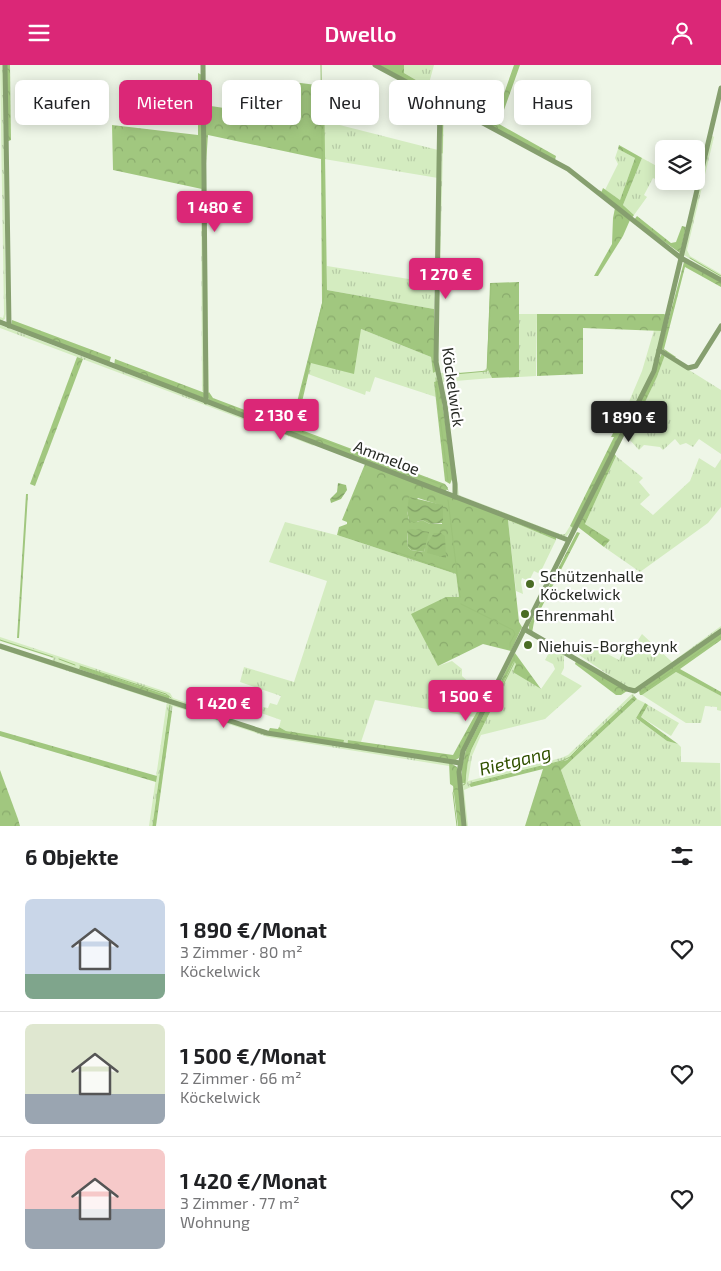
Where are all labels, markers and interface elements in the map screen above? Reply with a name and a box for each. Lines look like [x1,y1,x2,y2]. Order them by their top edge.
icon: menu [25,19,53,47]
icon: person [668,19,696,47]
text: Dwello [325,20,396,46]
chip: Kaufen [15,80,109,125]
chip: Mieten [119,80,212,125]
chip: Filter [222,80,301,125]
chip: Neu [311,80,379,125]
chip: Wohnung [389,80,504,125]
chip: Haus [514,80,591,125]
map controls [655,140,705,190]
button: layers [655,140,705,190]
pin: 1 480 € [169,191,261,233]
text: 1 480 € [188,197,242,216]
pin: 1 270 € [400,257,492,300]
text: 1 270 € [420,264,472,283]
street label: Köckelwick [439,346,469,428]
pin: 2 130 € [235,399,327,441]
pin: 1 890 € [583,401,675,443]
text: 2 130 € [255,405,307,424]
text: 1 890 € [602,407,656,426]
street label: Ammeloe [351,436,423,478]
place label: Schützenhalle Köckelwick [540,566,644,603]
marker: Schützenhalle Köckelwick [524,578,536,590]
place label: Ehrenmahl [535,605,614,624]
marker: Ehrenmahl [519,608,531,620]
place label: Niehuis-Borgheynk [538,636,678,655]
marker: Niehuis-Borgheynk [522,639,534,651]
pin: 1 500 € [420,679,512,722]
text: 1 500 € [439,686,493,705]
pin: 1 420 € [178,687,270,729]
text: 1 420 € [197,693,251,712]
water label: Rietgang [477,740,553,780]
icon: filters [668,842,696,870]
text: 6 Objekte [25,844,119,869]
text: 1 890 €/Monat [180,917,327,942]
icon: home [65,919,125,979]
icon: heart [668,935,696,963]
text: 3 Zimmer · 80 m² [180,942,303,961]
text: Köckelwick [180,961,260,980]
text: 1 500 €/Monat [180,1043,326,1068]
icon: home [65,1044,125,1104]
icon: heart [668,1060,696,1088]
text: 2 Zimmer · 66 m² [180,1068,302,1087]
text: Köckelwick [180,1087,260,1106]
text: 1 420 €/Monat [180,1168,327,1193]
icon: home [65,1169,125,1229]
icon: heart [668,1185,696,1213]
text: 3 Zimmer · 77 m² [180,1193,300,1212]
text: Wohnung [180,1212,250,1231]

